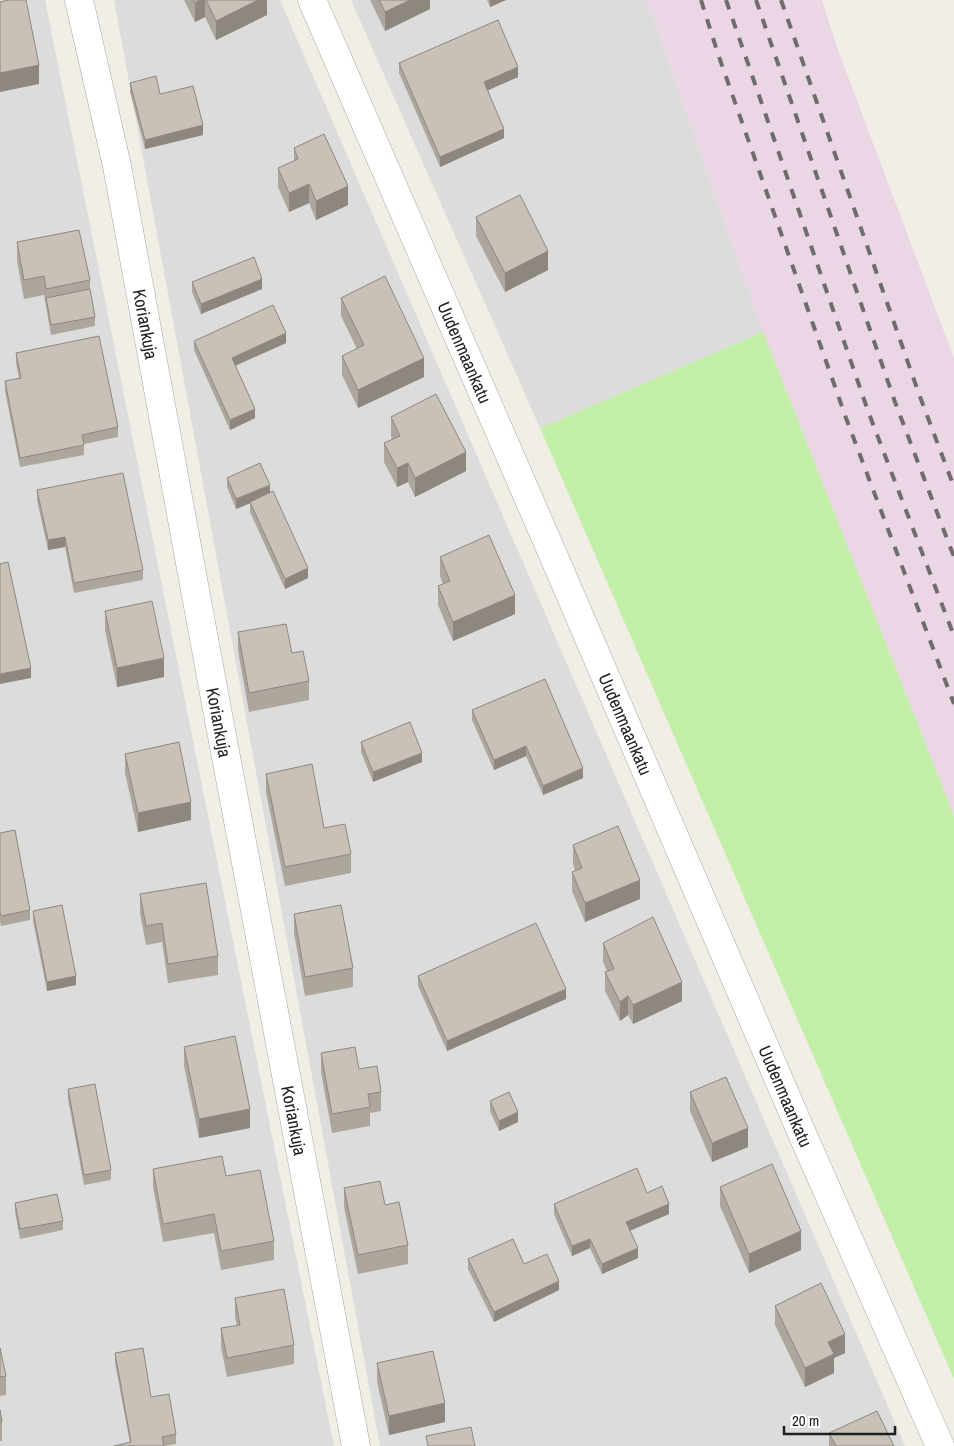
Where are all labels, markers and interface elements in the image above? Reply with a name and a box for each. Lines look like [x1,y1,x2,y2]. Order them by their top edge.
street label: Koriankuja [127,287,165,361]
street label: Uudenmaankatu [432,297,498,407]
street label: Uudenmaankatu [593,669,659,779]
street label: Koriankuja [201,685,238,759]
street label: Uudenmaankatu [753,1041,819,1151]
street label: Koriankuja [276,1083,313,1157]
scale bar [784,1404,895,1436]
text: 20 m [792,1410,819,1431]

